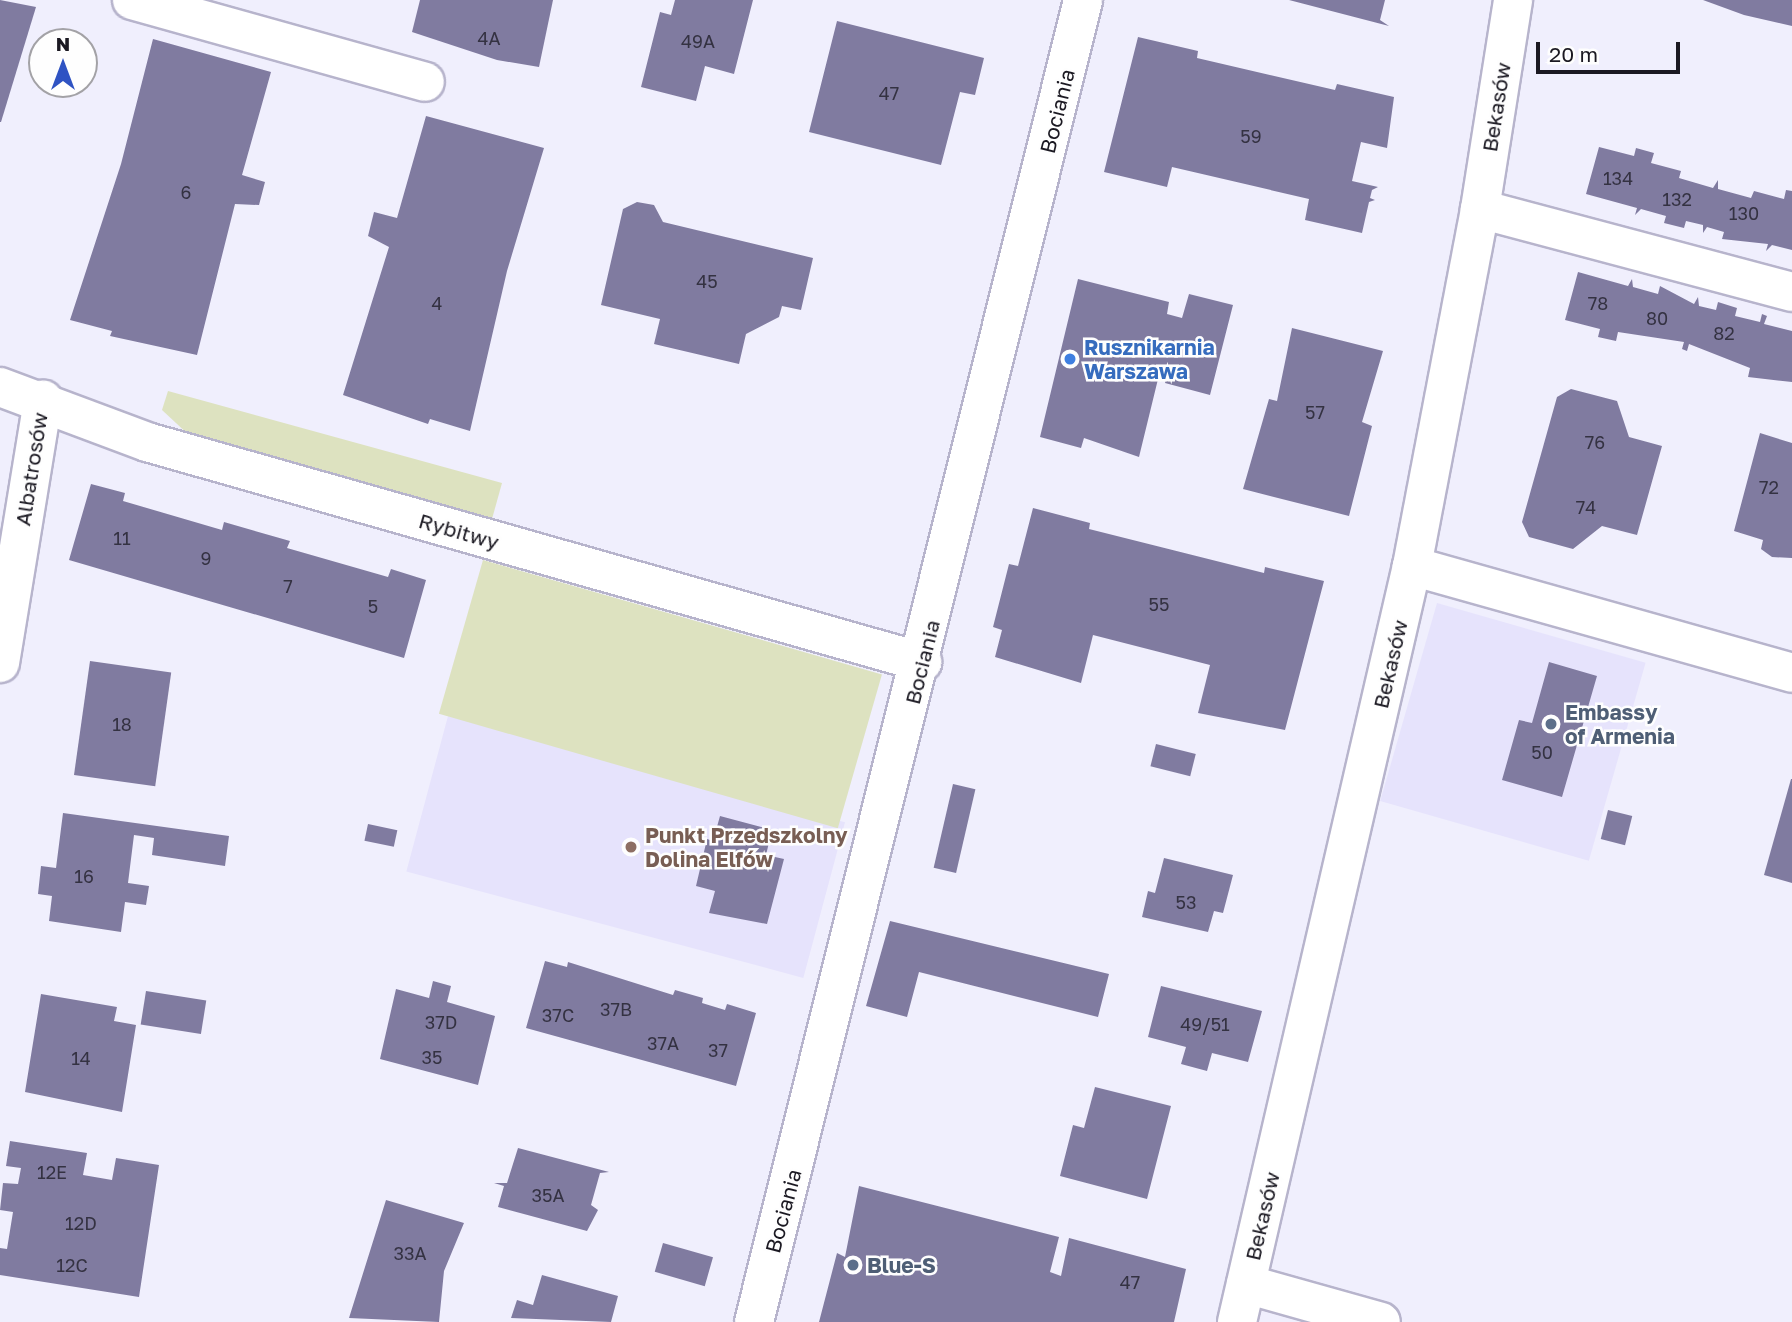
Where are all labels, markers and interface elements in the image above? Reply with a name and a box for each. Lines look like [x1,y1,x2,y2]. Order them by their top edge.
house number: 4A [477,27,501,49]
north arrow [28,28,98,98]
scale bar [1540,28,1684,72]
house number: 49A [681,30,715,52]
text: N [56,32,70,55]
text: 20 m [1549,41,1598,67]
street label: Bekasów [1476,60,1516,154]
street label: Bociania [1034,66,1080,156]
house number: 47 [879,82,899,104]
house number: 59 [1240,125,1262,147]
house number: 134 [1603,167,1633,189]
house number: 6 [181,181,191,203]
house number: 132 [1662,188,1692,210]
house number: 130 [1729,202,1759,224]
house number: 45 [696,270,718,292]
house number: 4 [432,292,442,314]
house number: 78 [1588,292,1608,314]
house number: 80 [1646,307,1668,329]
house number: 82 [1713,322,1735,344]
place label: Rusznikarnia Warszawa [1084,334,1215,384]
marker: Rusznikarnia Warszawa [1062,351,1078,367]
house number: 57 [1305,401,1325,423]
street label: Albatrosów [10,411,52,527]
house number: 76 [1585,431,1605,453]
house number: 72 [1759,476,1779,498]
house number: 74 [1576,496,1596,518]
street label: Rybitwy [416,508,502,554]
house number: 11 [113,527,131,549]
house number: 9 [201,547,211,569]
house number: 7 [283,575,293,597]
house number: 55 [1149,593,1169,615]
house number: 5 [368,595,378,617]
street label: Bociania [899,617,945,707]
street label: Bekasów [1368,617,1412,711]
place label: Embassy of Armenia [1565,699,1675,749]
house number: 18 [112,713,132,735]
marker: Embassy of Armenia [1543,716,1559,732]
house number: 50 [1531,741,1553,763]
place label: Punkt Przedszkolny Dolina Elfów [645,822,848,872]
marker: Punkt Przedszkolny Dolina Elfów [623,839,639,855]
house number: 16 [74,865,94,887]
house number: 53 [1176,891,1196,913]
house number: 37B [600,998,632,1020]
house number: 37C [542,1004,574,1026]
house number: 37D [425,1011,457,1033]
house number: 49/51 [1180,1013,1230,1035]
house number: 37A [647,1032,679,1054]
house number: 37 [708,1039,728,1061]
house number: 35 [422,1046,442,1068]
house number: 14 [71,1047,91,1069]
house number: 12E [37,1161,67,1183]
street label: Bociania [760,1166,806,1256]
street label: Bekasów [1240,1169,1284,1263]
house number: 35A [531,1184,565,1206]
house number: 12D [65,1212,97,1234]
house number: 33A [393,1242,427,1264]
place label: Blue-S [867,1252,936,1278]
house number: 12C [56,1254,88,1276]
marker: Blue-S [845,1257,861,1273]
house number: 47 [1120,1271,1140,1293]

